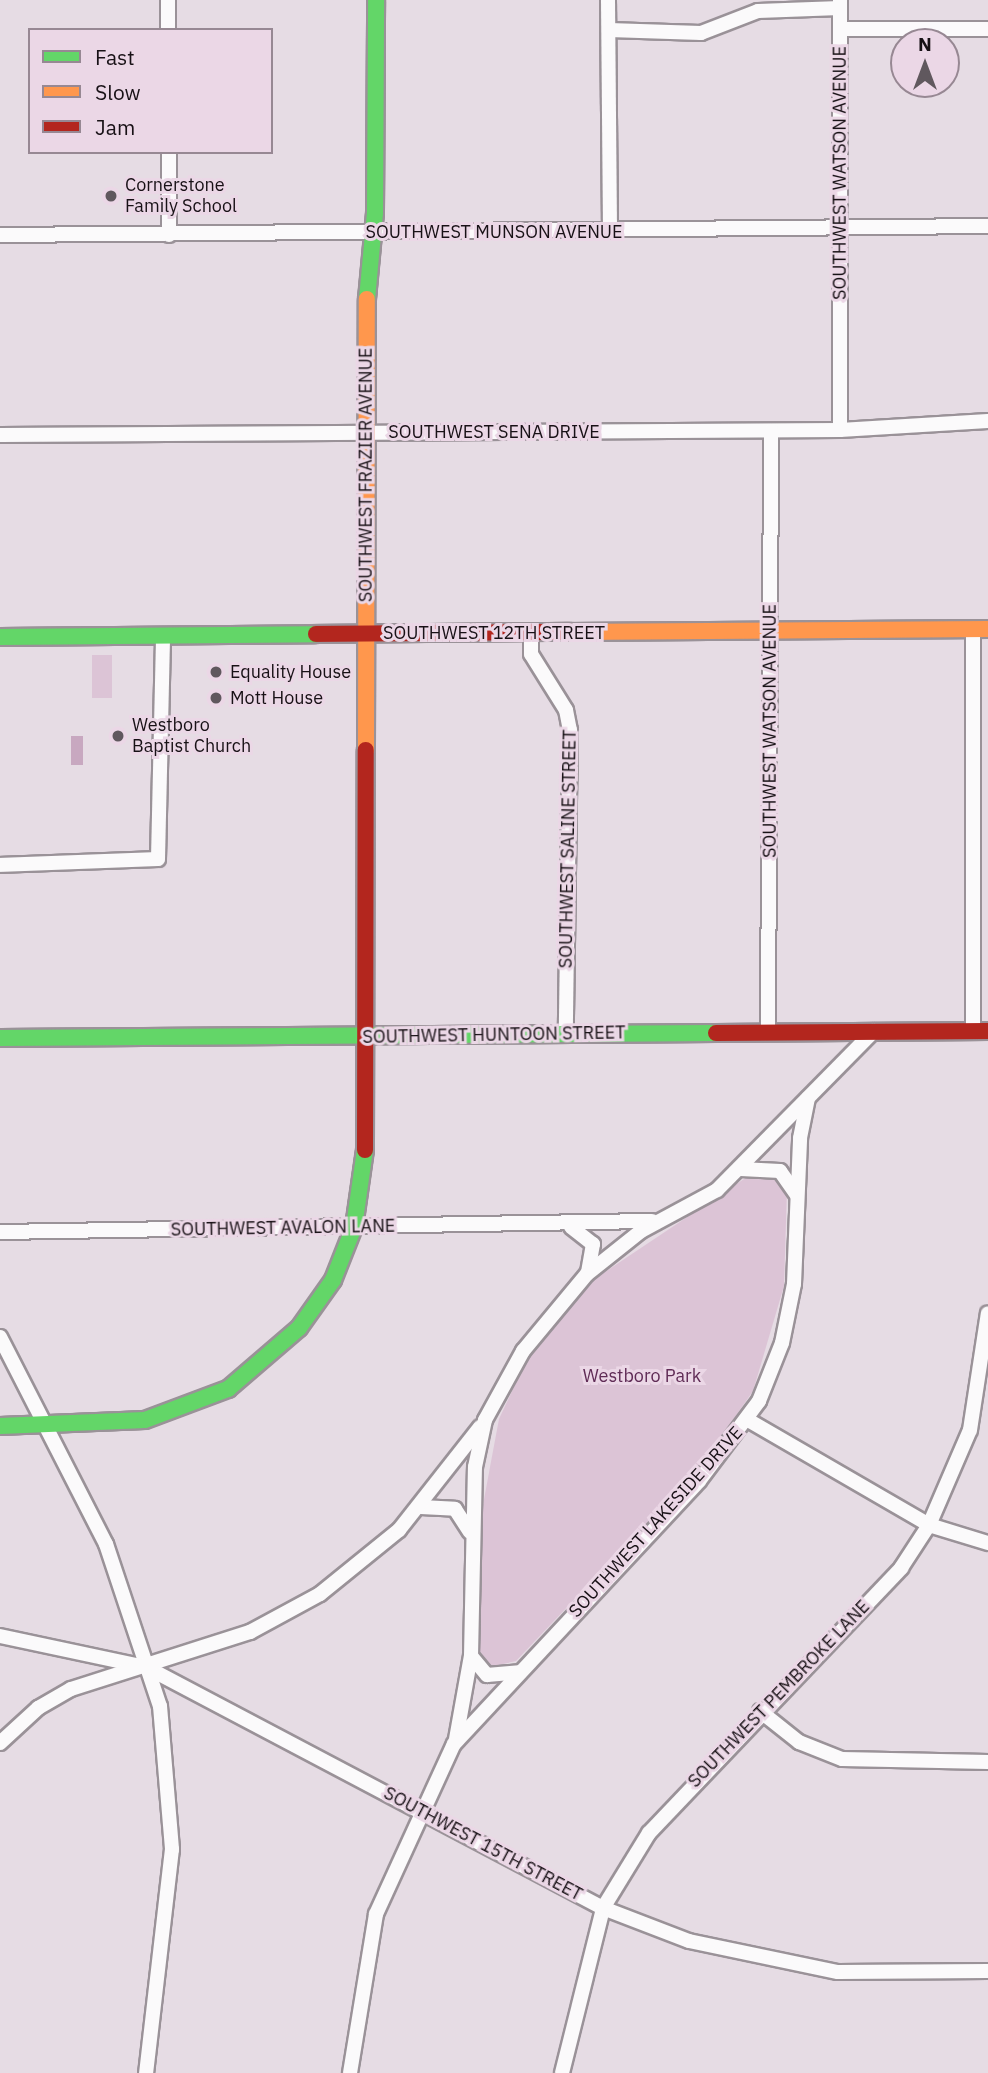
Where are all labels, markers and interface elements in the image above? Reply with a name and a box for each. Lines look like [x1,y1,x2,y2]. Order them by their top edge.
legend [28,28,273,154]
north arrow [890,28,960,98]
text: N [918,32,932,56]
text: Fast [95,43,135,71]
street label: SOUTHWEST WATSON AVENUE [829,46,851,300]
text: Slow [95,78,141,106]
text: Jam [95,113,135,141]
place label: Cornerstone Family School [125,175,237,218]
marker: Cornerstone Family School [103,188,119,204]
street label: SOUTHWEST MUNSON AVENUE [365,221,623,243]
street label: SOUTHWEST FRAZIER AVENUE [355,348,377,602]
street label: SOUTHWEST SENA DRIVE [388,421,600,443]
street label: SOUTHWEST WATSON AVENUE [759,604,781,858]
street label: SOUTHWEST 12TH STREET [383,622,605,644]
place label: Equality House [230,661,351,683]
marker: Equality House [208,664,224,680]
place label: Mott House [230,687,323,709]
marker: Mott House [208,690,224,706]
place label: Westboro Baptist Church [132,715,251,758]
marker: Westboro Baptist Church [110,728,126,744]
street label: SOUTHWEST SALINE STREET [555,729,581,969]
street label: SOUTHWEST HUNTOON STREET [362,1022,626,1048]
street label: SOUTHWEST AVALON LANE [171,1215,395,1241]
park label: Westboro Park [583,1365,701,1387]
street label: SOUTHWEST LAKESIDE DRIVE [565,1422,747,1622]
street label: SOUTHWEST PEMBROKE LANE [684,1596,874,1792]
street label: SOUTHWEST 15TH STREET [380,1782,586,1906]

